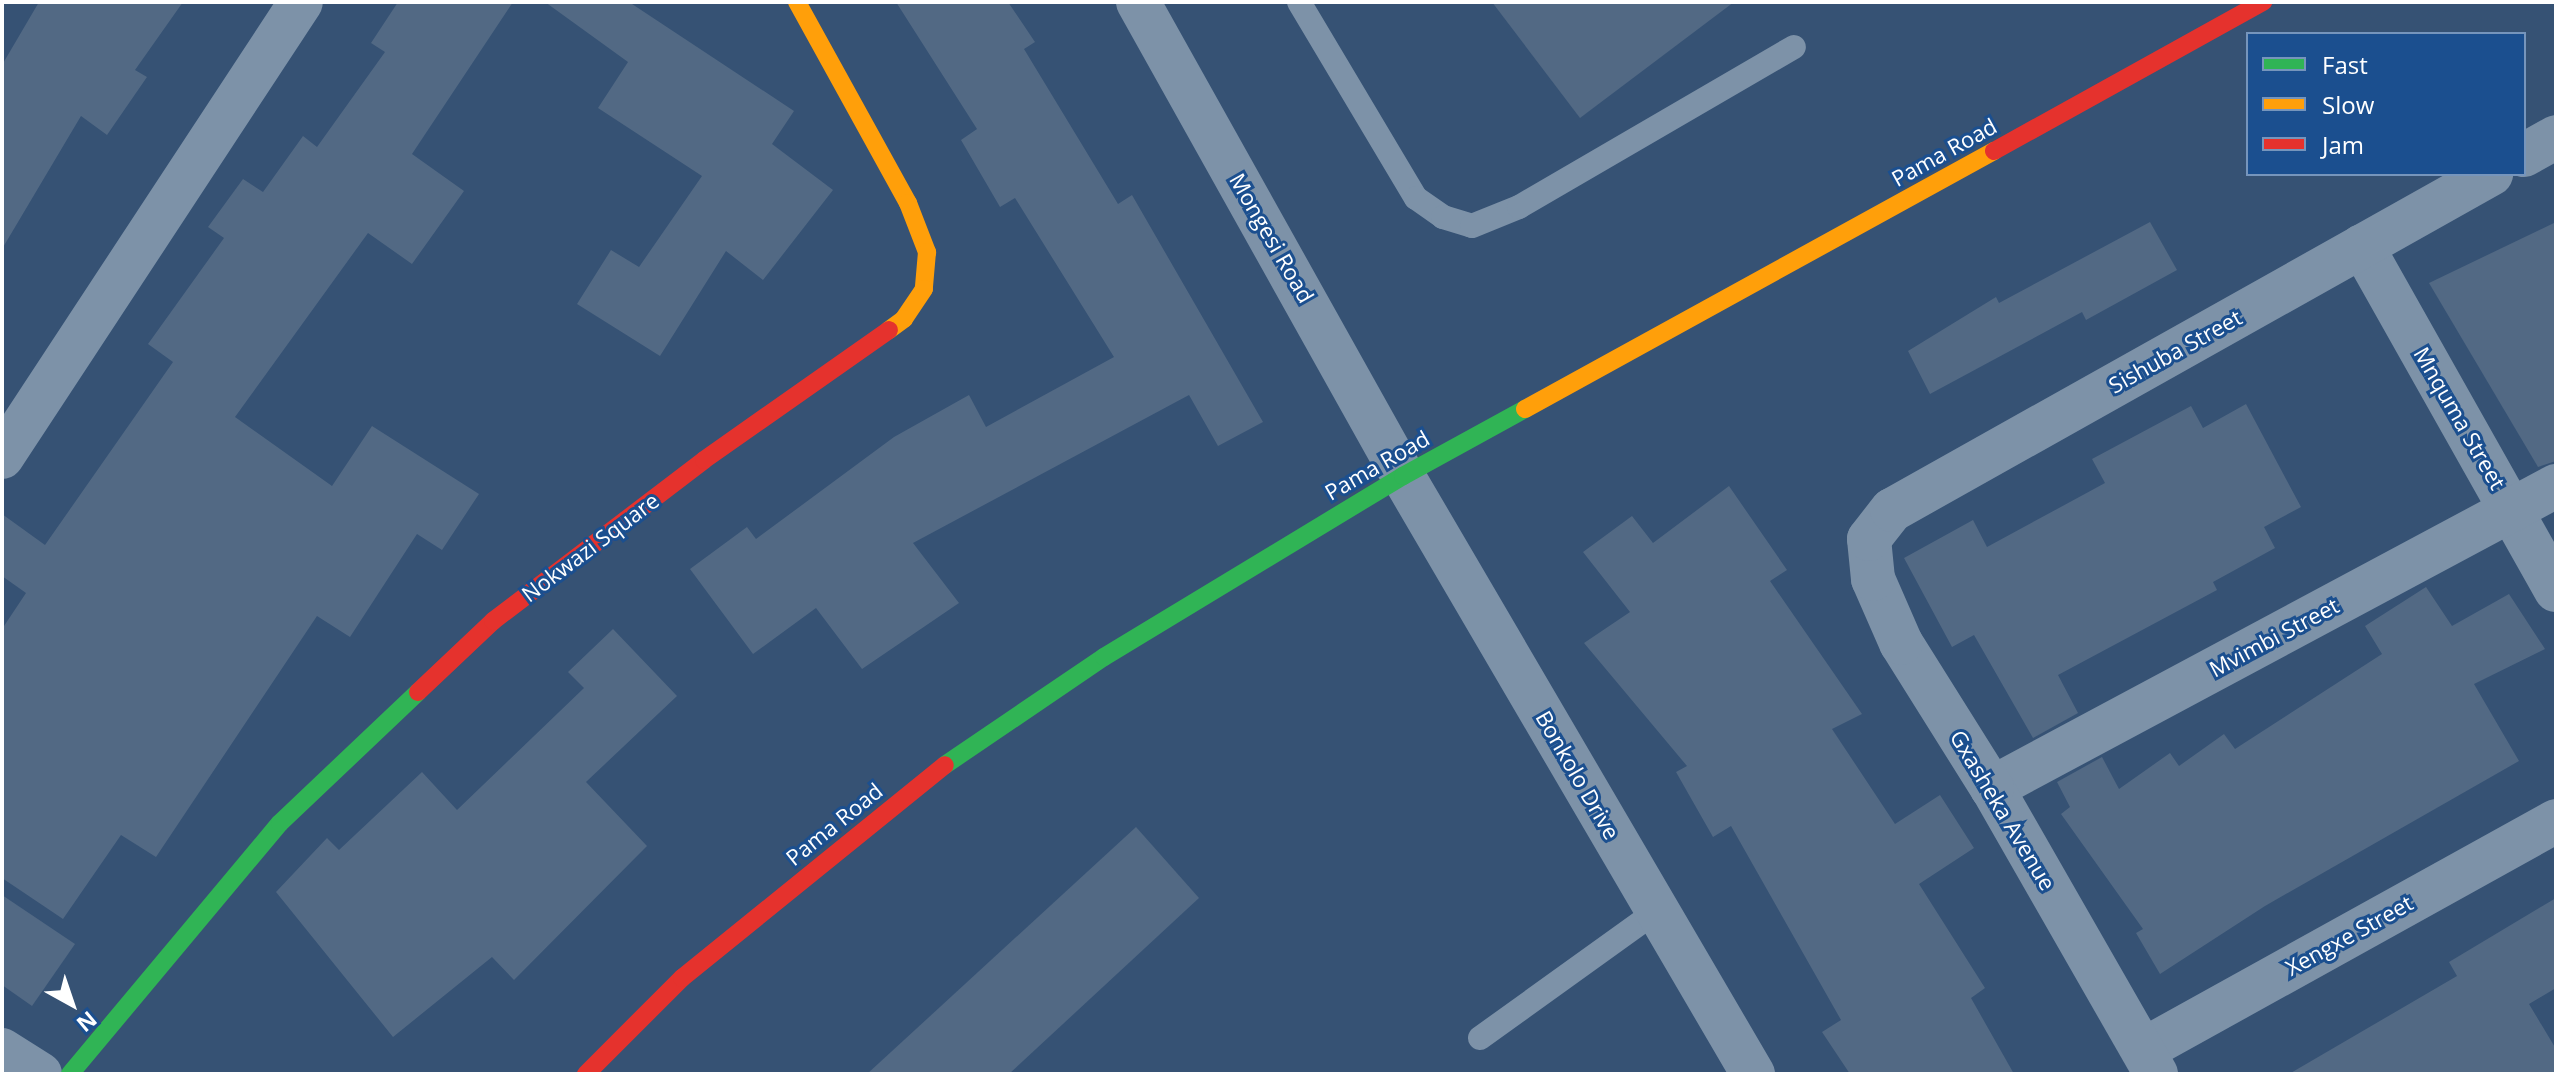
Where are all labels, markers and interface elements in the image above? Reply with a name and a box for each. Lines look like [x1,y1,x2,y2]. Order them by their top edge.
legend [2246,32,2526,176]
text: Fast [2322,48,2368,81]
text: Slow [2322,88,2374,121]
street label: Pama Road [1887,112,2001,192]
text: Jam [2322,128,2364,161]
street label: Mongesi Road [1224,169,1320,307]
street label: Sishuba Street [2104,304,2246,398]
street label: Mnquma Street [2409,342,2511,494]
street label: Pama Road [1320,425,1434,505]
street label: Nokwazi Square [516,487,664,607]
street label: Mvimbi Street [2205,592,2343,682]
street label: Bonkolo Drive [1531,706,1625,844]
street label: Gxasheka Avenue [1945,725,2061,895]
street label: Pama Road [781,777,887,871]
street label: Xengxe Street [2281,889,2417,981]
north arrow [32,964,112,1044]
text: N [71,1005,104,1040]

